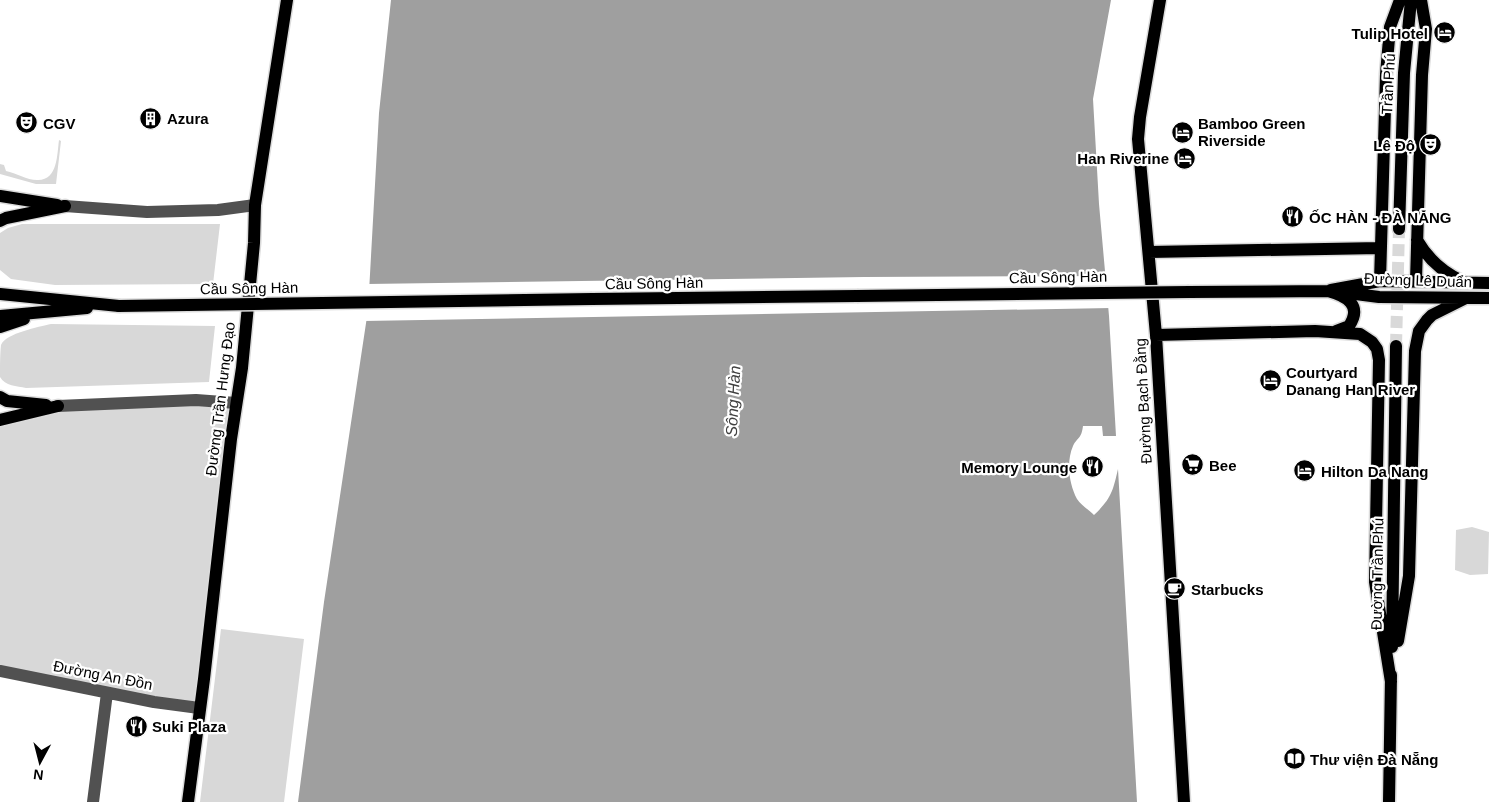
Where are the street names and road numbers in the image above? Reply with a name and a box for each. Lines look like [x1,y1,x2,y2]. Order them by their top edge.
street label: Trần Phú [1378,53,1398,115]
street label: Cầu Sông Hàn [1009,268,1107,286]
street label: Đường Lê Duẩn [1364,270,1472,290]
street label: Cầu Sông Hàn [605,274,703,292]
street label: Cầu Sông Hàn [200,279,298,297]
street label: Đường Trần Hưng Đạo [202,321,238,477]
street label: Đường Bạch Đằng [1131,338,1155,464]
street label: Đường Trần Phú [1368,518,1386,630]
street label: Đường An Đồn [52,657,154,693]

